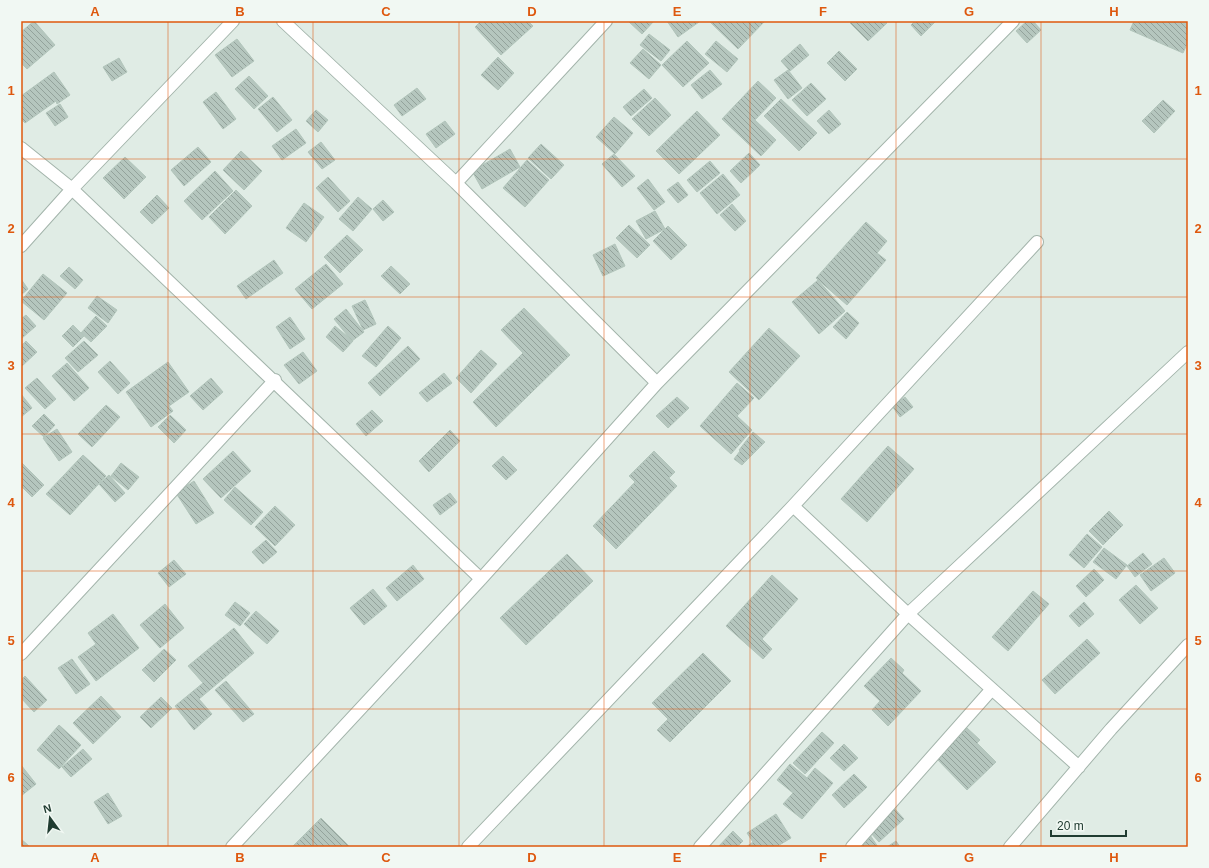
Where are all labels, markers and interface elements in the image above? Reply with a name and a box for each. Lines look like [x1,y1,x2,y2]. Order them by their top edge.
text: A [90,4,100,19]
text: B [235,4,245,19]
text: C [381,4,391,19]
text: D [527,4,537,19]
text: E [673,4,682,19]
text: F [819,4,827,19]
text: G [964,4,974,19]
text: H [1109,4,1119,19]
text: 1 [7,83,15,98]
text: 1 [1194,83,1202,98]
text: 2 [7,221,15,236]
text: 2 [1194,221,1202,236]
text: 3 [7,358,15,373]
text: 3 [1194,358,1202,373]
text: 4 [7,495,15,510]
text: 4 [1194,495,1202,510]
text: 5 [7,633,15,648]
text: 5 [1194,633,1202,648]
text: 6 [7,770,15,785]
text: 6 [1194,770,1202,785]
north arrow [30,798,70,838]
text: N [42,802,53,815]
scale bar [1051,812,1126,838]
text: 20 m [1057,819,1084,833]
text: A [90,850,100,865]
text: B [235,850,245,865]
text: C [381,850,391,865]
text: D [527,850,537,865]
text: E [673,850,682,865]
text: F [819,850,827,865]
text: G [964,850,974,865]
text: H [1109,850,1119,865]

